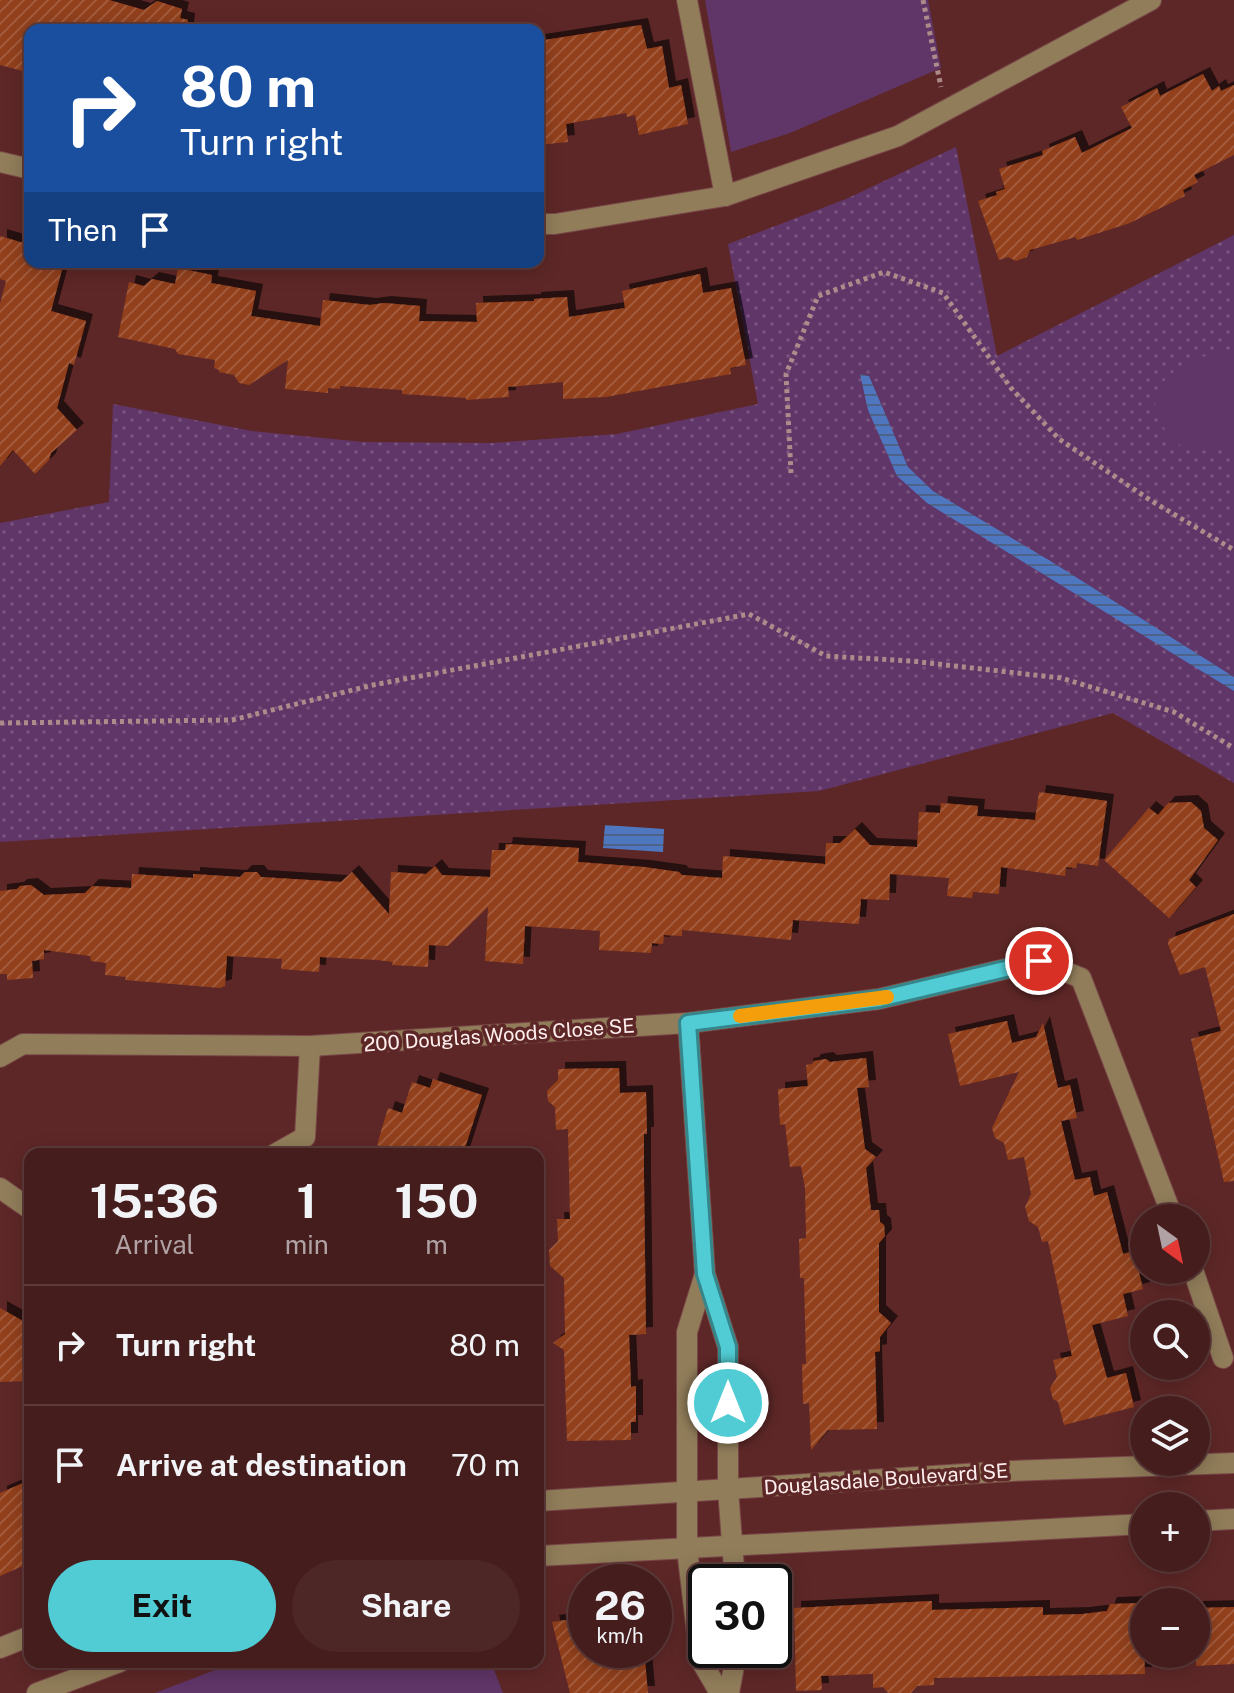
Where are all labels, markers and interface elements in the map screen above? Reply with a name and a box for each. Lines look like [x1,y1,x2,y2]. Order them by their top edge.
text: 80 m [180,54,316,120]
icon: right [48,56,152,160]
text: Turn right [180,121,343,163]
icon: arrive [133,208,177,252]
text: Then [48,212,117,248]
pin [1005,927,1073,995]
icon: arrive [1017,939,1061,983]
street label: 200 Douglas Woods Close SE [363,1014,635,1056]
text: 15:36 [90,1172,219,1229]
text: 1 [296,1172,317,1229]
text: 150 [394,1172,478,1229]
north arrow [1130,1204,1210,1284]
map controls [1130,1204,1210,1668]
text: Arrival [114,1229,194,1260]
text: min [285,1229,329,1260]
text: m [425,1229,448,1260]
button: search [1130,1300,1210,1380]
icon: right [48,1323,92,1367]
text: Turn right [116,1327,256,1363]
text: 80 m [449,1327,520,1363]
position arrow [686,1361,770,1445]
button: layers [1130,1396,1210,1476]
icon: arrive [48,1443,92,1487]
text: Arrive at destination [116,1447,407,1483]
text: 70 m [451,1447,520,1483]
street label: Douglasdale Boulevard SE [763,1458,1009,1500]
button: + [1130,1492,1210,1572]
button: Exit [48,1560,276,1652]
button: Share [292,1560,520,1652]
speed limit sign: 30 [688,1564,792,1668]
text: 26 [594,1582,646,1629]
button: − [1130,1588,1210,1668]
text: km/h [596,1624,644,1648]

